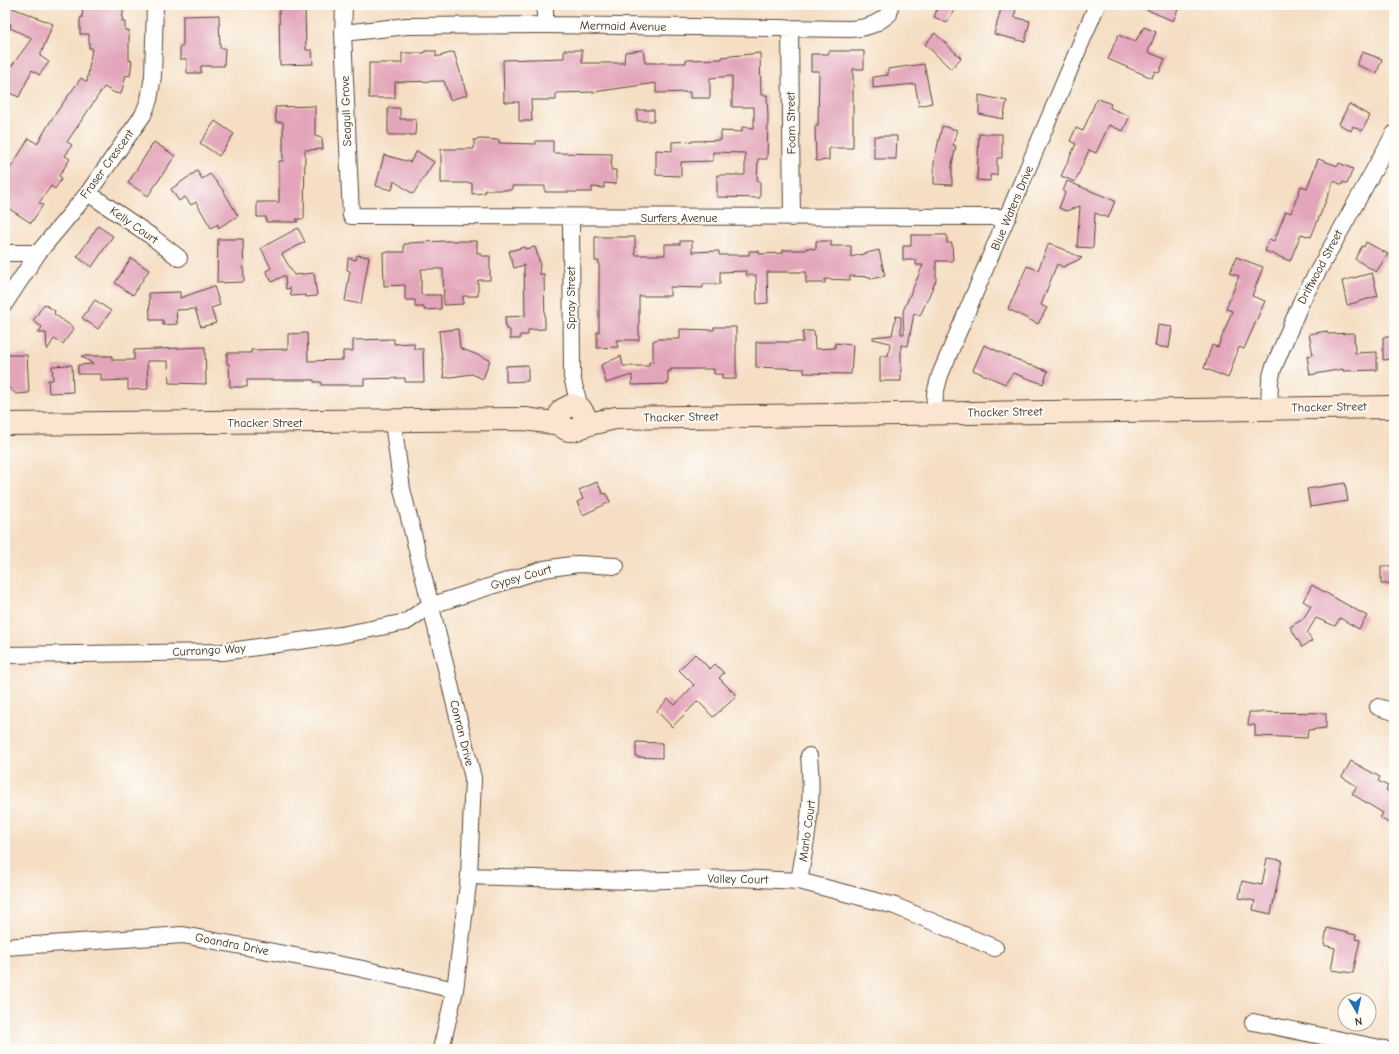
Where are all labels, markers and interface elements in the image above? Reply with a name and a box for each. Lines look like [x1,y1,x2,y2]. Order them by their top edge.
street label: Mermaid Avenue [580,18,666,34]
street label: Seagull Grove [338,75,354,147]
street label: Foam Street [783,91,799,155]
street label: Fraser Crescent [77,126,137,201]
street label: Blue Waters Drive [988,164,1036,252]
street label: Kelly Court [107,203,161,247]
street label: Surfers Avenue [641,211,717,225]
street label: Driftwood Street [1295,227,1346,306]
street label: Spray Street [564,266,578,330]
street label: Thacker Street [1291,399,1367,415]
street label: Thacker Street [967,404,1043,420]
street label: Thacker Street [643,409,719,425]
street label: Thacker Street [227,416,303,430]
street label: Gypsy Court [489,561,554,592]
street label: Currango Way [172,641,247,659]
street label: Conran Drive [447,699,477,767]
street label: Marlo Court [796,799,818,863]
street label: Valley Court [708,871,769,887]
street label: Goandra Drive [194,930,270,958]
north arrow [1337,992,1377,1032]
text: N [1354,1014,1363,1028]

